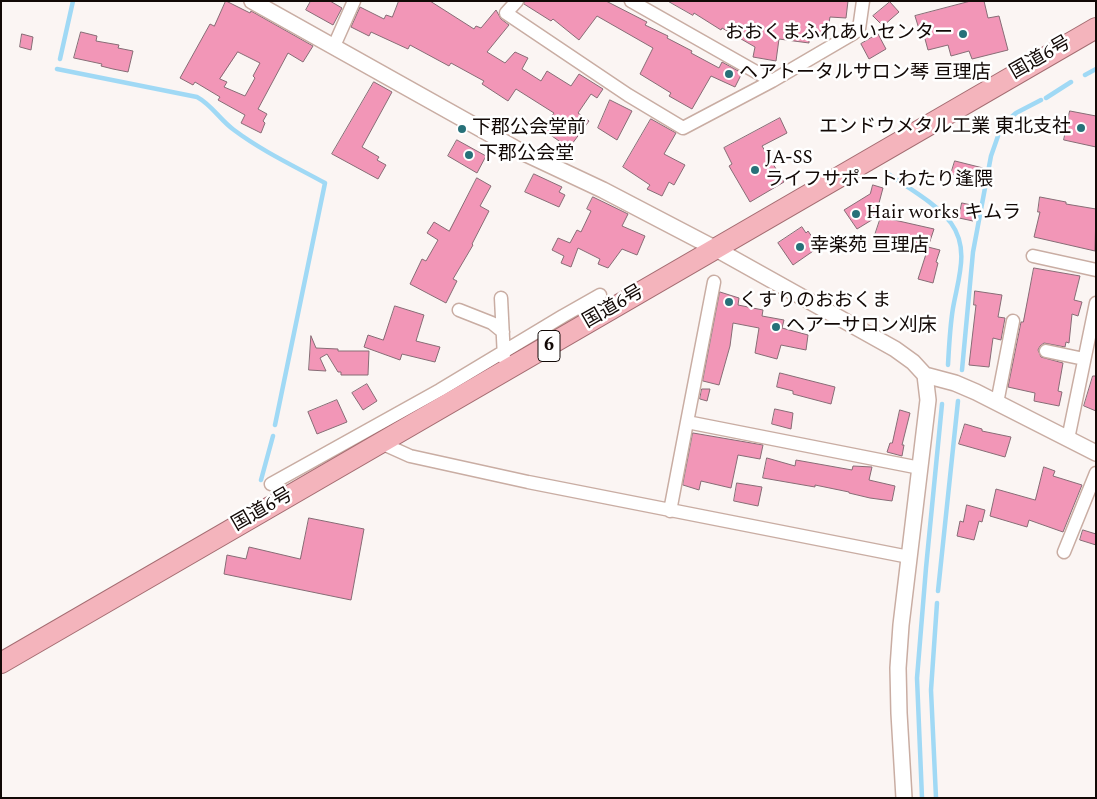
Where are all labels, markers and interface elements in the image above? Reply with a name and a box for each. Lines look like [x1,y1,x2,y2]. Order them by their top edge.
place label: おおくまふれあいセンター [725,23,953,45]
marker: おおくまふれあいセンター [957,28,969,40]
street label: 国道6号 [1007,33,1075,85]
place label: ヘアトータルサロン琴 亘理店 [739,63,991,85]
marker: ヘアトータルサロン琴 亘理店 [723,68,735,80]
place label: エンドウメタル工業 東北支社 [819,117,1071,139]
place label: 下郡公会堂前 [472,118,586,140]
marker: エンドウメタル工業 東北支社 [1075,122,1087,134]
marker: 下郡公会堂前 [456,123,468,135]
place label: 下郡公会堂 [479,144,574,166]
place label: JA-SS ライフサポートわたり逢隈 [765,148,993,192]
marker: 下郡公会堂 [463,149,475,161]
marker: JA-SS ライフサポートわたり逢隈 [749,164,761,176]
place label: Hair works キムラ [866,203,1021,225]
marker: Hair works キムラ [850,208,862,220]
place label: 幸楽苑 亘理店 [810,236,929,258]
marker: 幸楽苑 亘理店 [794,241,806,253]
street label: 国道6号 [580,282,648,334]
place label: くすりのおおくま [739,291,891,313]
marker: くすりのおおくま [723,296,735,308]
place label: ヘアーサロン刈床 [786,316,937,338]
marker: ヘアーサロン刈床 [770,321,782,333]
road number: 6 [538,331,560,362]
street label: 国道6号 [229,485,297,537]

